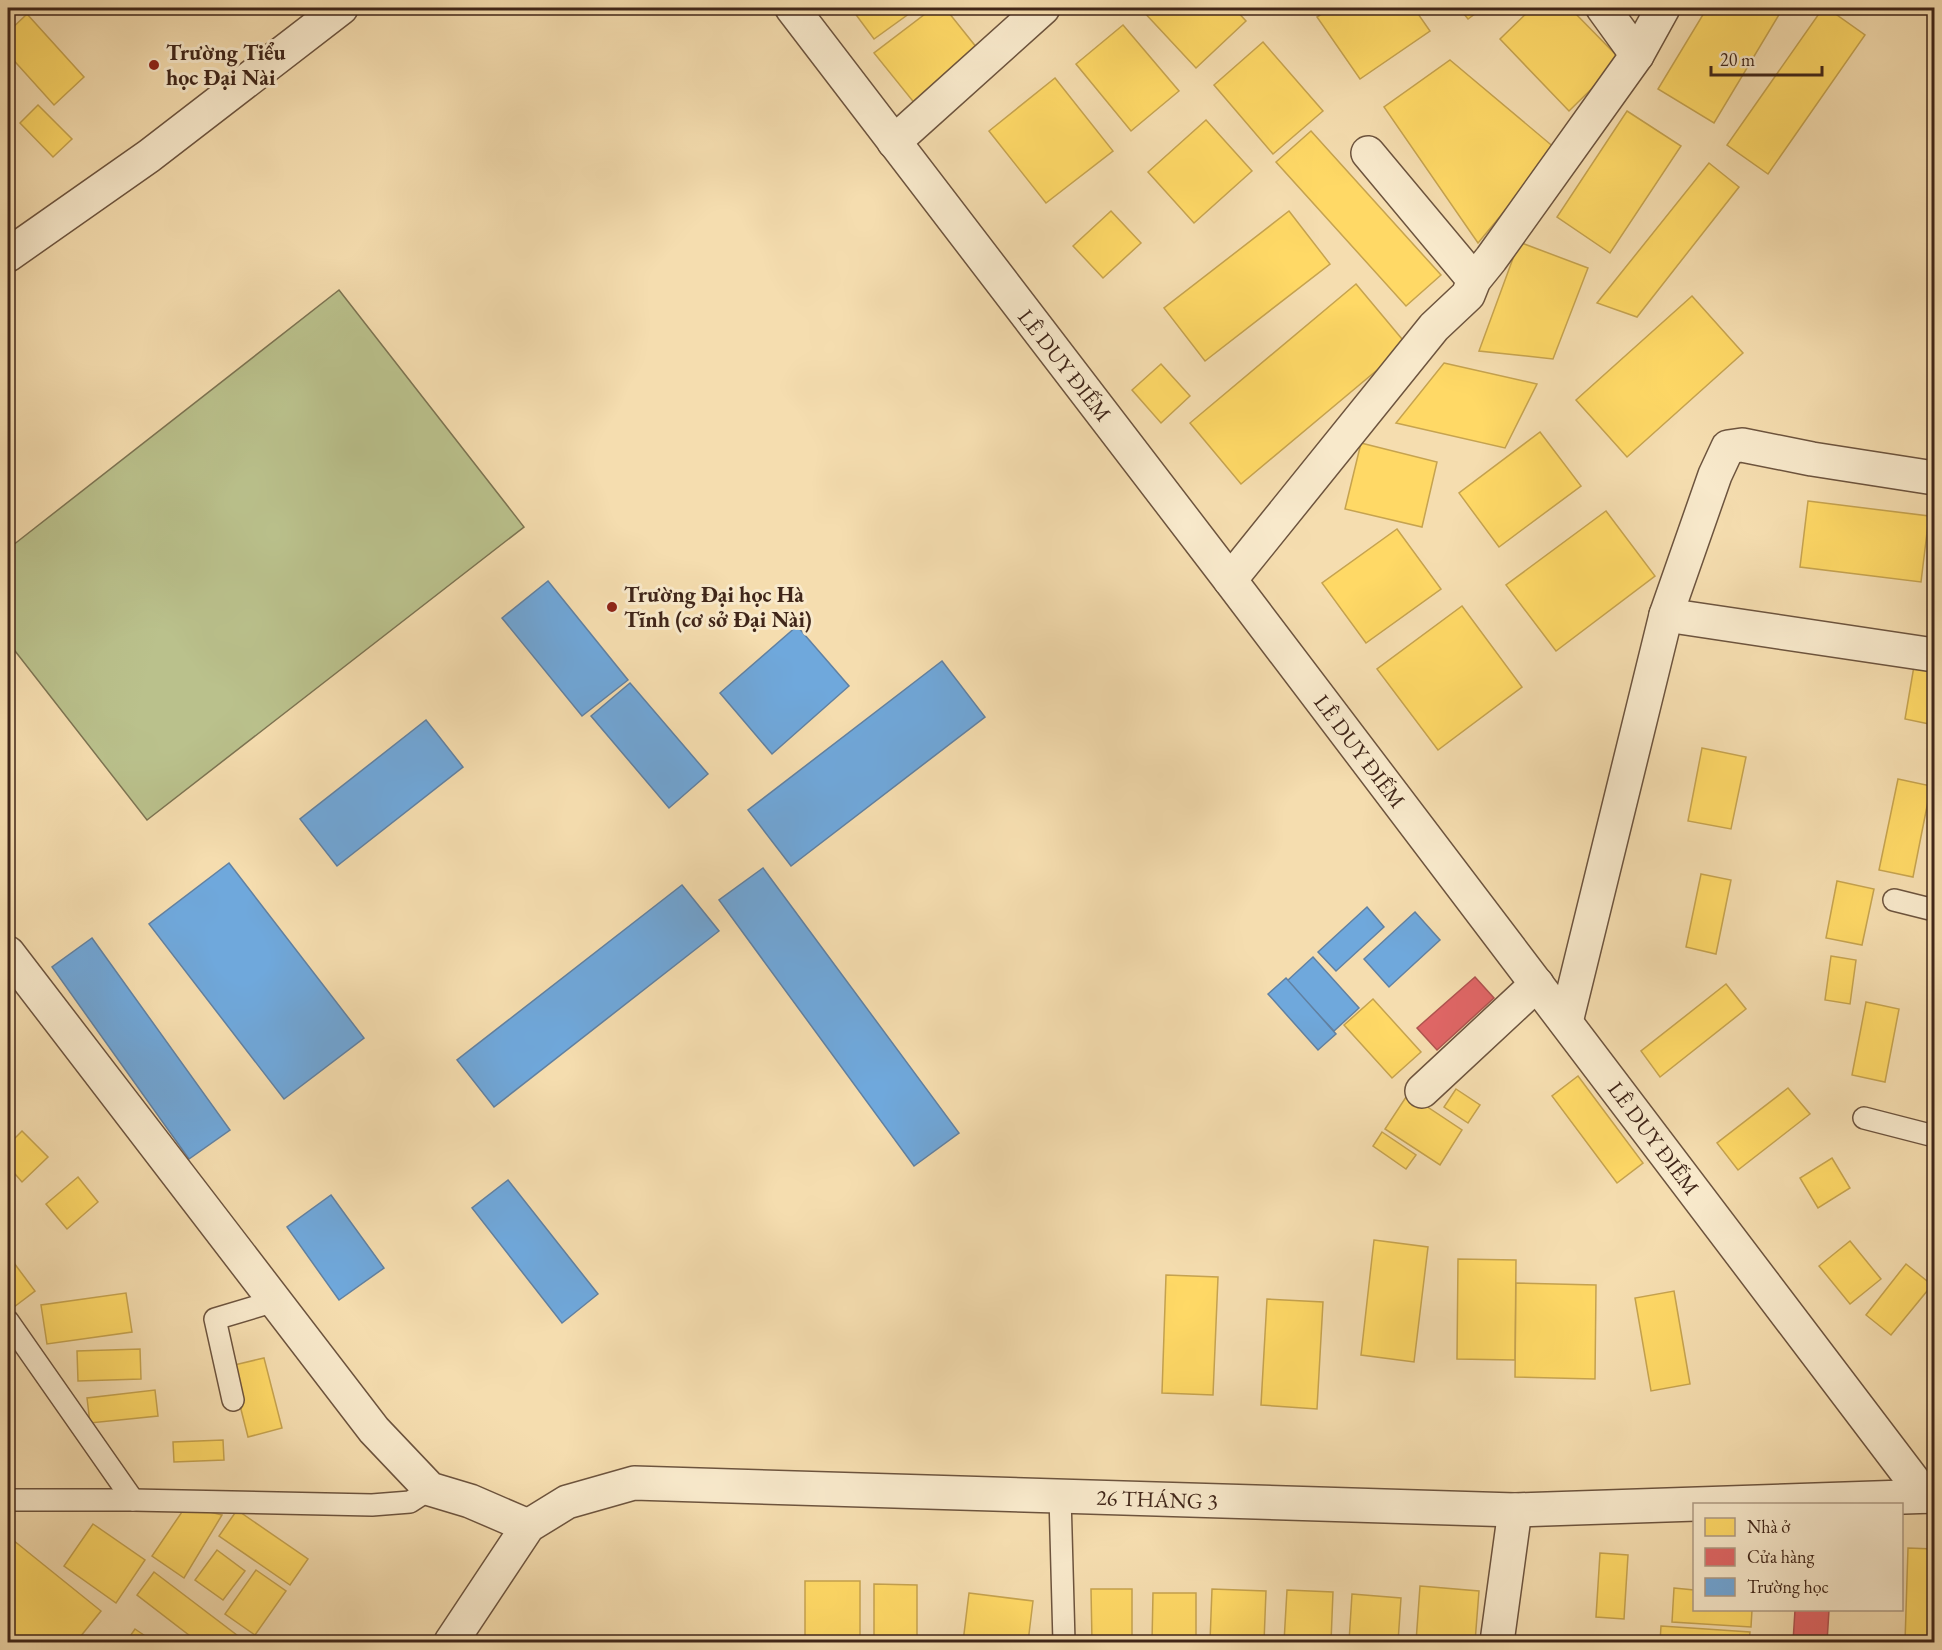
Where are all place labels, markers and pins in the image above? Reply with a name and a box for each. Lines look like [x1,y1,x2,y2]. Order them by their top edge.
place label: Trường Tiểu học Đại Nài [166,38,286,92]
marker: Trường Tiểu học Đại Nài [147,58,161,72]
place label: Trường Đại học Hà Tĩnh (cơ sở Đại Nài) [624,580,812,634]
marker: Trường Đại học Hà Tĩnh (cơ sở Đại Nài) [605,600,619,614]

